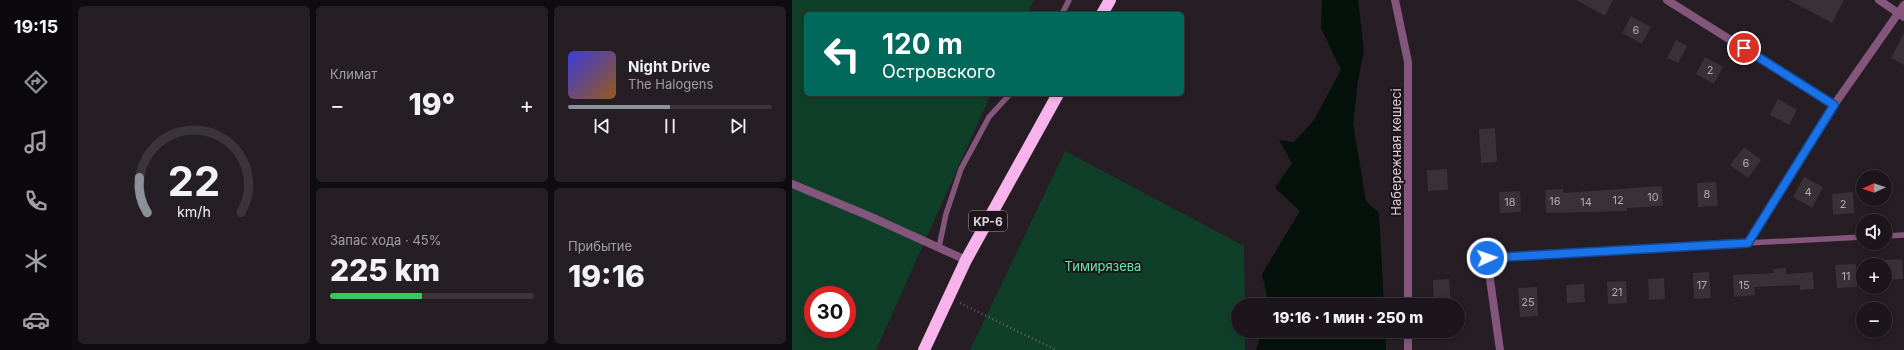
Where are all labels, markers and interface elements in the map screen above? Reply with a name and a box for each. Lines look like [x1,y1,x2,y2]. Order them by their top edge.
text: 19:15 [14,16,58,37]
house number: 6 [1633,23,1640,37]
text: 120 m [882,27,963,61]
icon: left [816,28,868,80]
pin [1727,31,1761,65]
icon: arrive [1733,37,1755,59]
text: Night Drive [628,57,710,76]
text: Островского [882,61,995,82]
house number: 2 [1707,63,1713,77]
text: Климат [330,66,377,82]
icon: directions [22,68,50,96]
text: The Halogens [628,76,713,92]
text: 19° [409,86,455,122]
street label: Набережная көшесі [1388,88,1404,216]
text: − [330,92,345,118]
text: + [519,92,534,118]
icon: previous [591,115,613,137]
icon: pause [659,115,681,137]
icon: next [727,115,749,137]
icon: music [22,128,50,156]
text: 22 [168,156,220,206]
house number: 6 [1743,156,1750,170]
north arrow [1856,170,1892,206]
map controls [1856,170,1892,338]
house number: 4 [1804,185,1812,199]
icon: phone [22,187,50,215]
house number: 8 [1704,187,1711,201]
house number: 10 [1647,190,1659,204]
house number: 12 [1612,193,1624,207]
house number: 16 [1549,194,1561,208]
house number: 18 [1504,195,1516,209]
house number: 14 [1580,195,1592,209]
house number: 2 [1840,197,1846,211]
text: km/h [177,203,211,220]
road number: KP-6 [969,211,1007,231]
button: sound [1856,214,1892,250]
text: Запас хода · 45% [330,232,442,248]
position arrow [1466,237,1508,279]
text: Прибытие [568,238,632,254]
icon: climate [22,247,50,275]
text: 225 km [330,252,440,288]
text: 19:16 [568,258,645,294]
park label: Тимирязева [1065,258,1141,274]
button: + [1856,258,1892,294]
house number: 11 [1842,269,1850,283]
house number: 17 [1697,278,1707,292]
house number: 15 [1738,278,1750,292]
house number: 21 [1611,285,1623,299]
speed limit sign: 30 [804,286,856,338]
house number: 25 [1521,295,1535,309]
button: − [1856,302,1892,338]
icon: car [22,306,50,334]
text: 19:16 · 1 мин · 250 m [1273,308,1423,327]

